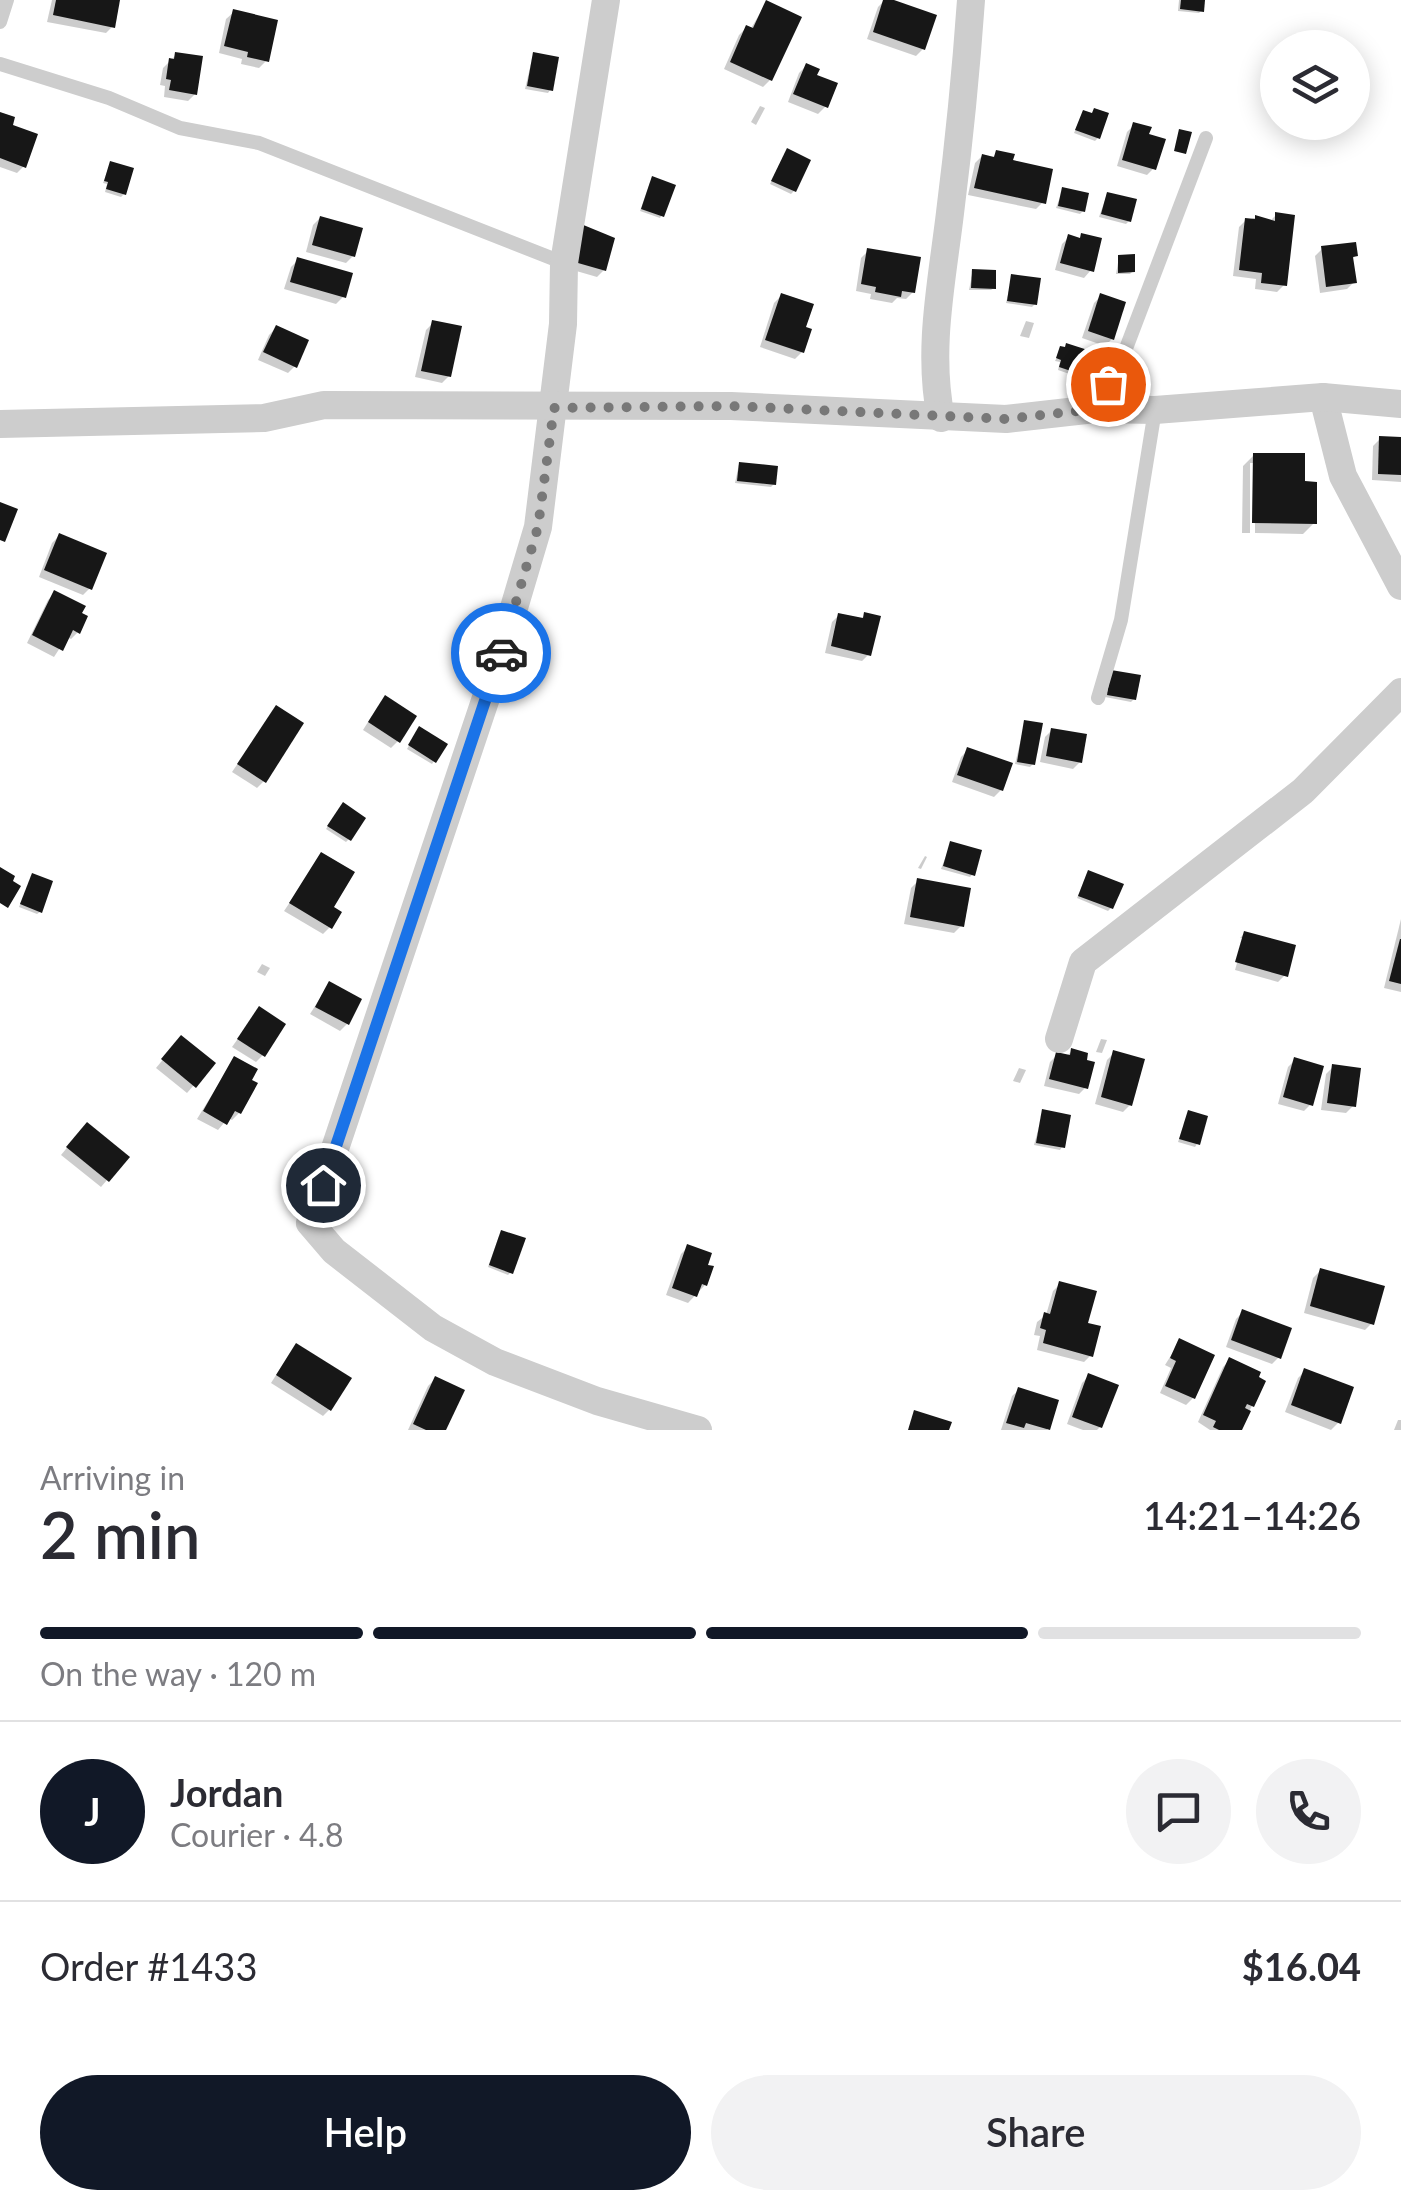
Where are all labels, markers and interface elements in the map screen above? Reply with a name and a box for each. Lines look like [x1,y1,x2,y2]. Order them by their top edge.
map controls [1260,30,1370,140]
button: layers [1260,30,1370,140]
pin [1066,342,1151,427]
icon: bag [1081,357,1136,412]
courier [451,603,551,703]
icon: car [474,626,529,681]
pin [281,1143,366,1228]
icon: home [296,1158,351,1213]
text: Arriving in [40,1458,185,1497]
text: 14:21–14:26 [1143,1492,1361,1538]
text: 2 min [40,1495,200,1573]
text: On the way · 120 m [40,1654,316,1693]
button: chat [1126,1759,1231,1864]
button: phone [1256,1759,1361,1864]
text: Jordan [170,1769,283,1815]
text: J [84,1788,101,1834]
text: Courier · 4.8 [170,1815,344,1854]
text: Order #1433 [40,1943,257,1989]
text: $16.04 [1242,1943,1361,1989]
button: Help [40,2075,691,2190]
button: Share [711,2075,1361,2190]

